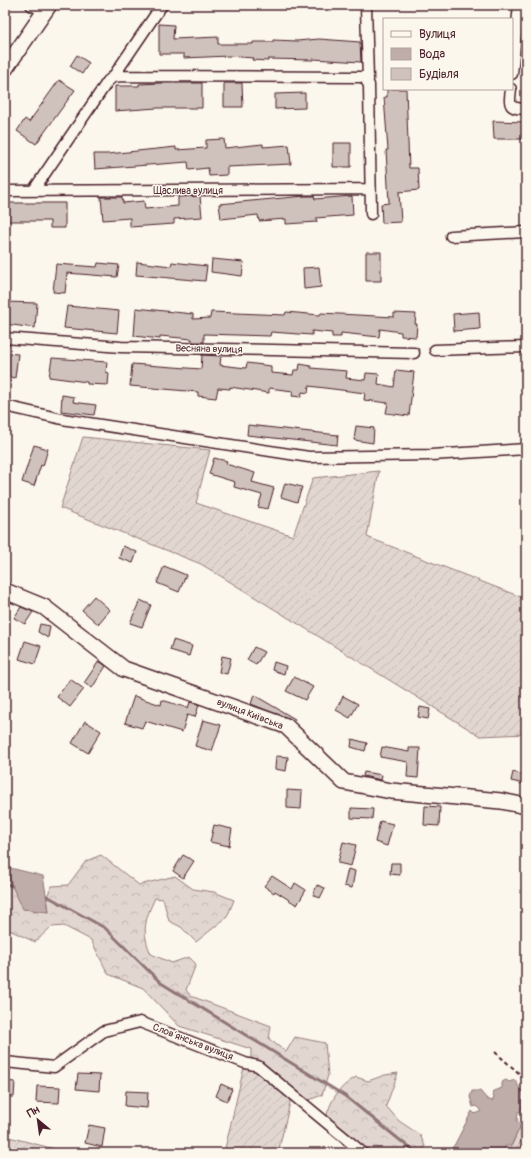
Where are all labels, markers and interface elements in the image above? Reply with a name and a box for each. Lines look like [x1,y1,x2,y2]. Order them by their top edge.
legend [383,18,513,90]
text: Вулиця [419,27,456,42]
text: Вода [419,47,445,62]
text: Будівля [419,67,459,82]
street label: Щаслива вулиця [153,185,223,197]
street label: Весняна вулиця [175,342,243,356]
street label: вулиця Київська [215,696,285,732]
street label: Словʼянська вулиця [151,1021,235,1063]
north arrow [18,1100,58,1140]
text: Пн [25,1103,42,1120]

